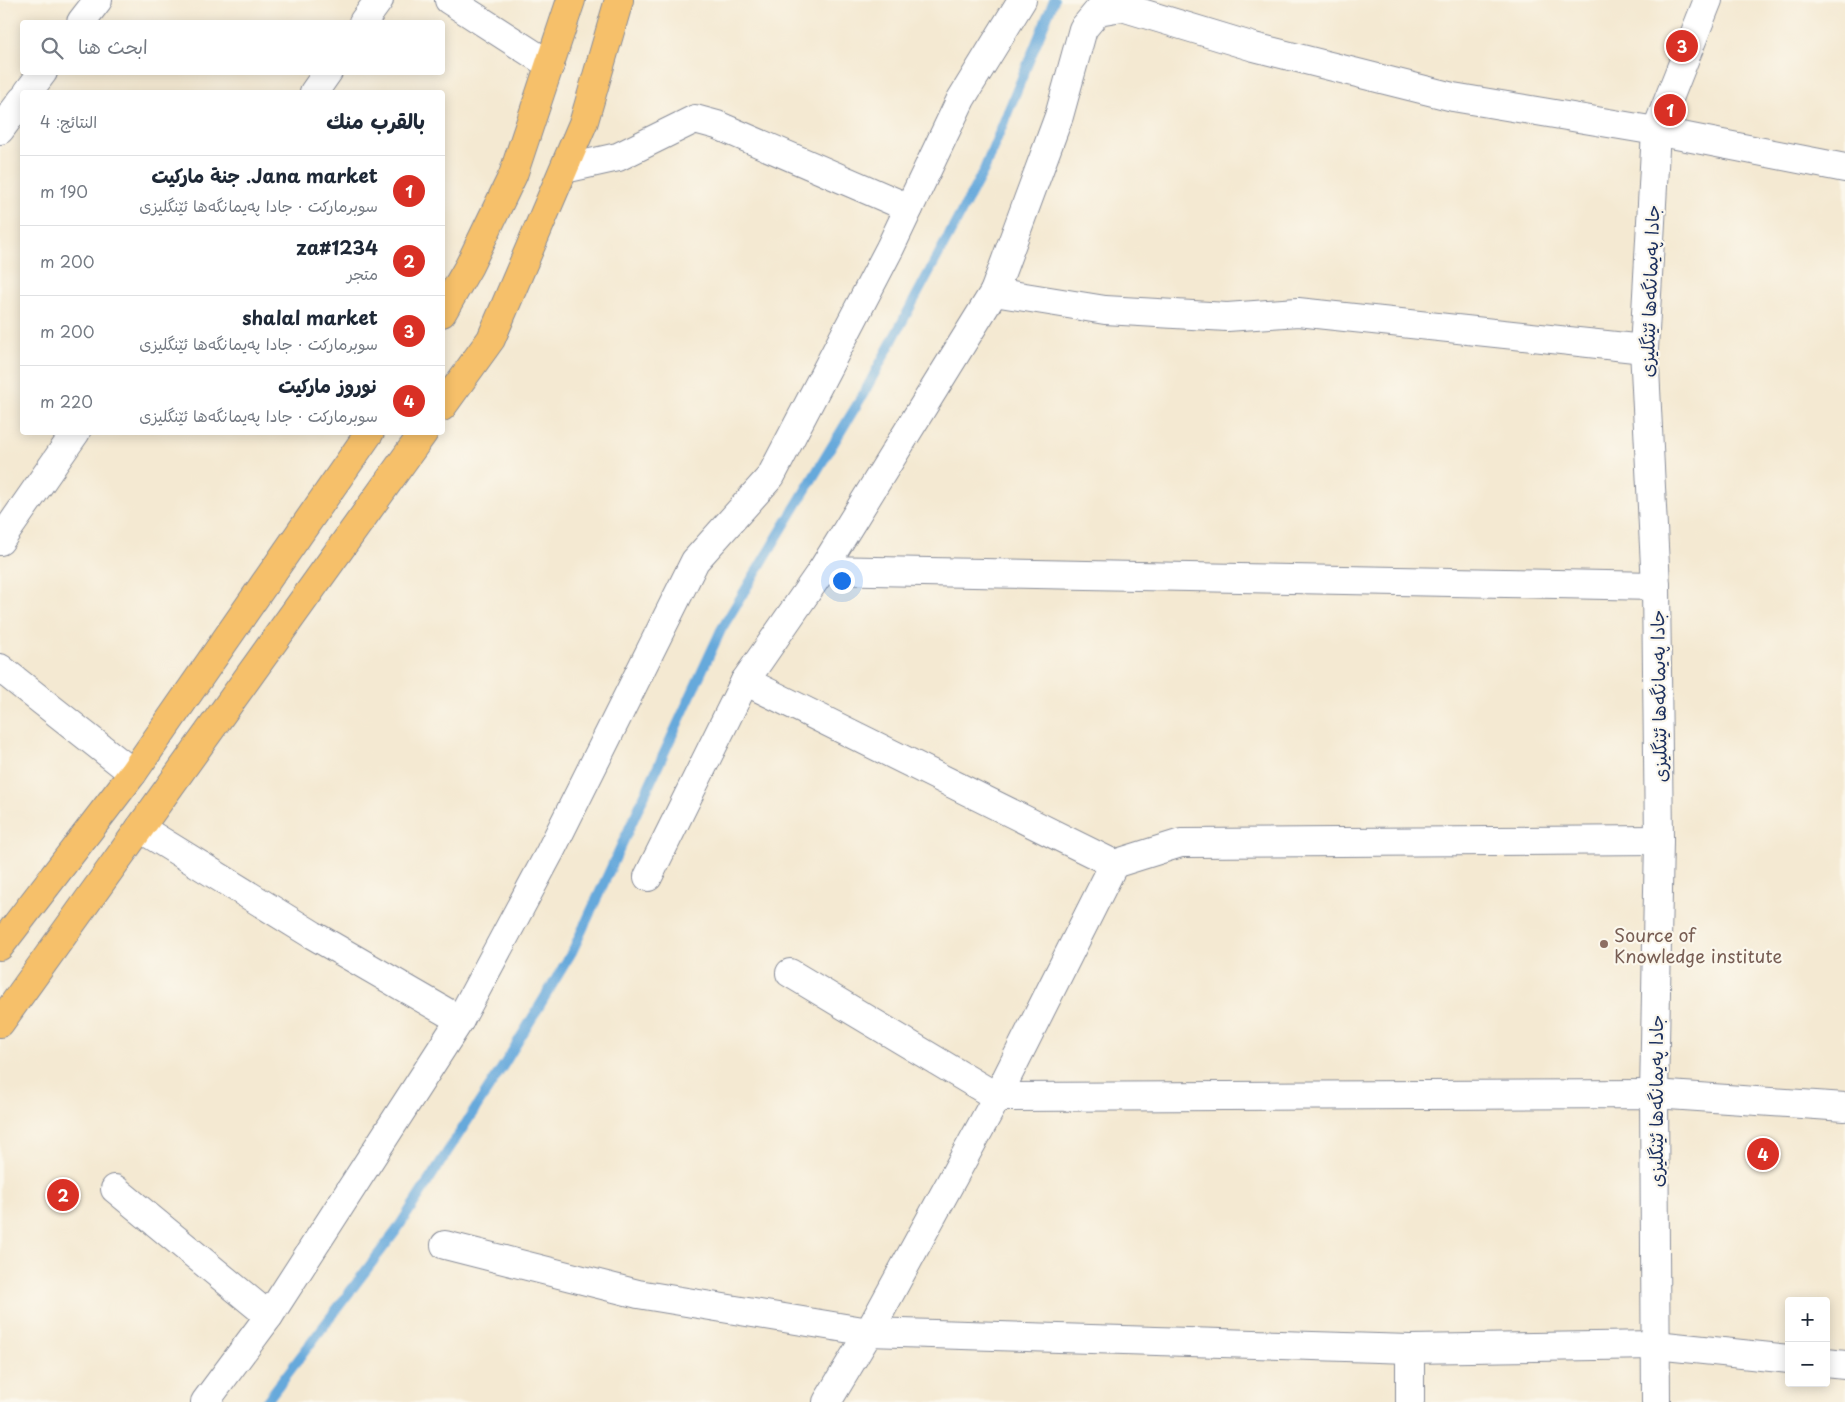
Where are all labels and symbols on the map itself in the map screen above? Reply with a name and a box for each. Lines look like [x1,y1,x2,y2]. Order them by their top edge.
pin: 3 [1666,27,1698,65]
pin: 1 [1654,91,1686,129]
street label: جادا په‌يمانگه‌ها ئێنگليزى [1632,204,1666,378]
your location [829,568,855,594]
street label: جادا په‌يمانگه‌ها ئێنگليزى [1643,609,1673,783]
place label: Source of Knowledge institute [1614,921,1783,969]
marker: Source of Knowledge institute [1598,938,1610,950]
street label: جادا په‌يمانگه‌ها ئێنگليزى [1642,1015,1669,1187]
pin: 4 [1747,1135,1779,1173]
pin: 2 [47,1176,79,1214]

